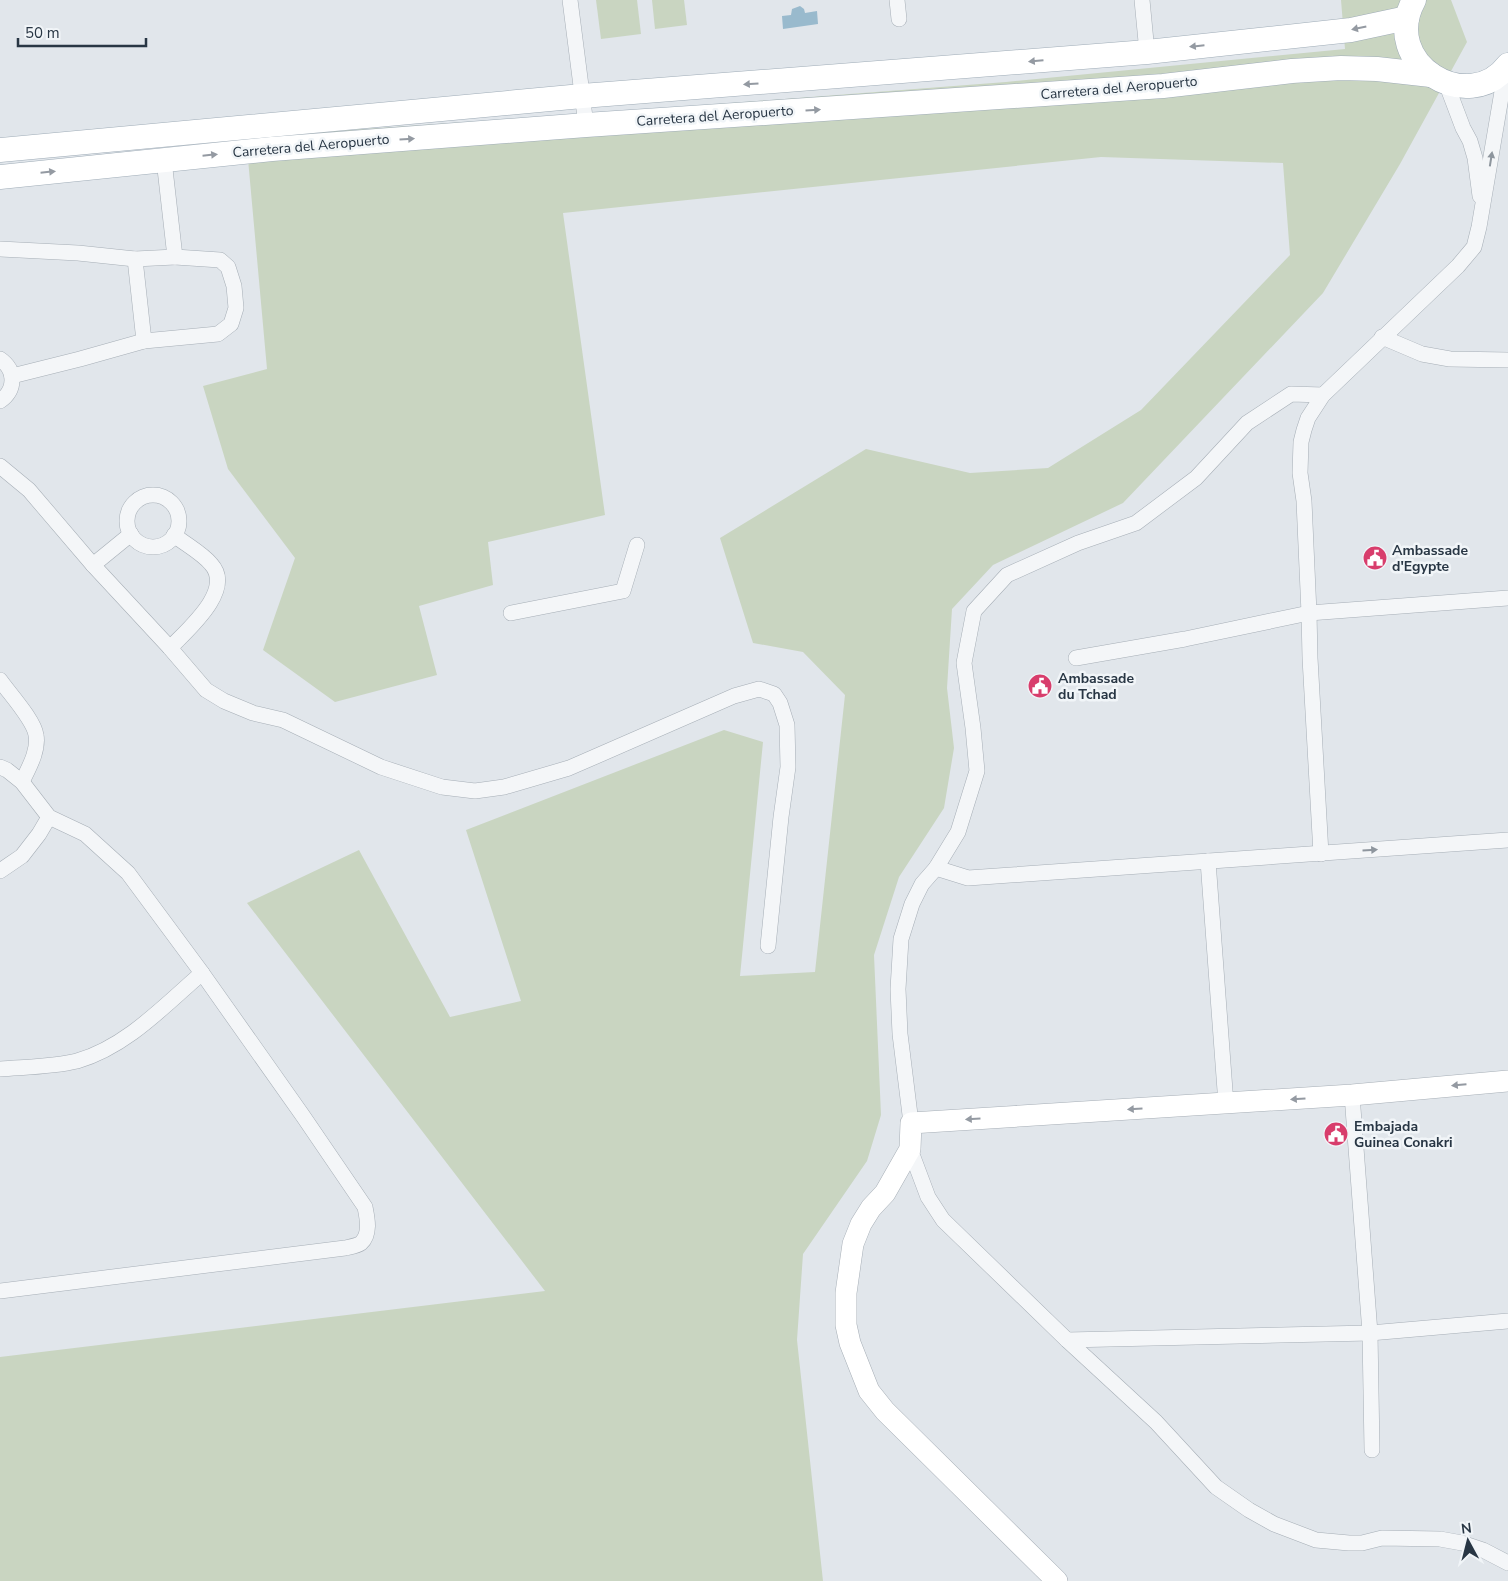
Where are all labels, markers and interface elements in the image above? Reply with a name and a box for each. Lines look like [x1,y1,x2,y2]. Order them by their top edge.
scale bar [18,15,145,47]
text: 50 m [25,23,60,43]
one-way arrow [1351,24,1366,32]
one-way arrow [1189,43,1205,51]
one-way arrow [1027,57,1043,65]
street label: Carretera del Aeropuerto [1040,72,1198,104]
one-way arrow [743,80,759,88]
street label: Carretera del Aeropuerto [636,101,794,131]
one-way arrow [806,106,822,114]
street label: Carretera del Aeropuerto [232,130,390,162]
one-way arrow [399,134,415,142]
one-way arrow [202,151,218,159]
one-way arrow [1487,151,1495,167]
one-way arrow [41,168,57,176]
place label: Ambassade d'Egypte [1392,541,1468,576]
public building icon: Ambassade d'Egypte [1362,545,1388,571]
place label: Ambassade du Tchad [1058,669,1134,704]
public building icon: Ambassade du Tchad [1027,673,1053,699]
one-way arrow [1362,846,1378,854]
one-way arrow [1451,1081,1467,1089]
one-way arrow [1289,1095,1305,1103]
one-way arrow [1127,1106,1143,1114]
one-way arrow [965,1116,981,1124]
place label: Embajada Guinea Conakri [1354,1117,1453,1152]
public building icon: Embajada Guinea Conakri [1323,1121,1349,1147]
north arrow [1443,1516,1493,1566]
text: N [1460,1519,1473,1539]

